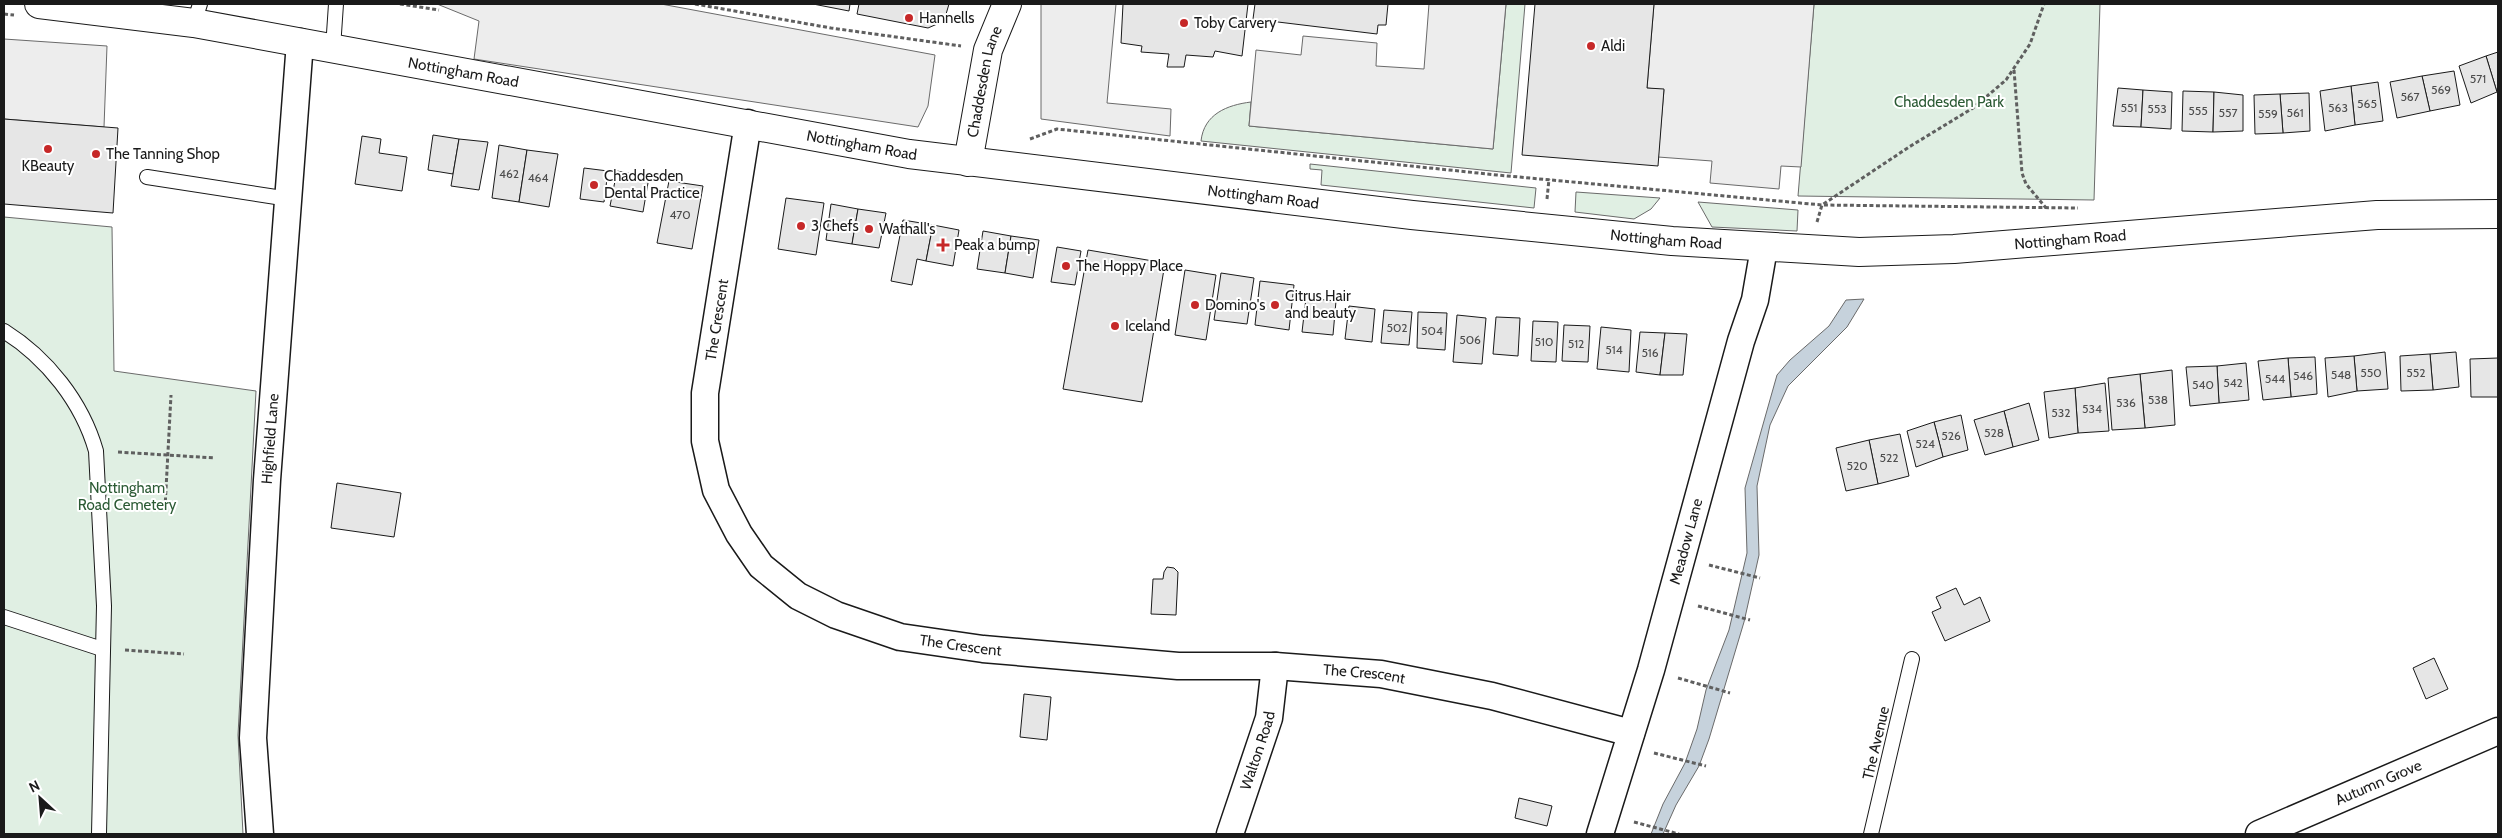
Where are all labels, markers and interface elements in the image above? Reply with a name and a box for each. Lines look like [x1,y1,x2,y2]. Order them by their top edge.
place label: Hannells [919,9,974,27]
marker: Hannells [903,12,915,24]
place label: Toby Carvery [1194,14,1277,32]
marker: Toby Carvery [1178,17,1190,29]
street label: Chaddesden Lane [964,23,1006,139]
place label: Aldi [1601,37,1625,55]
marker: Aldi [1585,40,1597,52]
street label: Nottingham Road [407,53,520,91]
house number: 571 [2470,71,2486,86]
house number: 569 [2431,82,2451,97]
house number: 567 [2400,89,2420,104]
park label: Chaddesden Park [1894,93,2004,111]
house number: 565 [2357,96,2377,111]
house number: 551 [2121,100,2137,115]
house number: 563 [2328,100,2348,115]
house number: 553 [2147,101,2167,116]
house number: 555 [2188,103,2208,118]
house number: 557 [2218,105,2238,120]
house number: 561 [2286,105,2304,120]
house number: 559 [2258,106,2278,121]
street label: Nottingham Road [805,126,918,164]
marker: KBeauty [42,143,54,155]
place label: The Tanning Shop [106,145,220,163]
marker: The Tanning Shop [90,148,102,160]
place label: KBeauty [22,157,75,175]
house number: 462 [499,166,519,181]
place label: Chaddesden Dental Practice [604,167,700,202]
house number: 464 [528,170,548,185]
marker: Chaddesden Dental Practice [588,179,600,191]
street label: Nottingham Road [1207,181,1320,213]
house number: 470 [669,207,691,222]
place label: 3 Chefs [811,217,859,235]
marker: 3 Chefs [795,220,807,232]
place label: Wathall's [879,220,936,238]
marker: Wathall's [863,223,875,235]
street label: Nottingham Road [1609,226,1722,253]
street label: Nottingham Road [2014,226,2127,253]
place label: Peak a bump [954,236,1036,254]
marker: Peak a bump [936,238,950,252]
place label: The Hoppy Place [1076,257,1183,275]
marker: The Hoppy Place [1060,260,1072,272]
street label: The Crescent [702,278,732,362]
place label: Citrus Hair and beauty [1285,287,1356,322]
place label: Domino's [1205,296,1265,314]
marker: Domino's [1189,299,1201,311]
marker: Citrus Hair and beauty [1269,299,1281,311]
place label: Iceland [1125,317,1170,335]
marker: Iceland [1109,320,1121,332]
house number: 502 [1386,320,1408,335]
house number: 504 [1421,323,1443,338]
house number: 506 [1459,332,1481,347]
house number: 510 [1535,334,1553,349]
house number: 512 [1568,336,1584,351]
house number: 514 [1605,342,1623,357]
house number: 516 [1641,345,1659,360]
house number: 550 [2360,365,2382,380]
house number: 552 [2406,365,2426,380]
house number: 548 [2331,367,2351,382]
house number: 546 [2293,368,2313,383]
house number: 544 [2265,371,2285,386]
house number: 542 [2223,375,2243,390]
house number: 540 [2192,377,2214,392]
street label: Highfield Lane [258,392,283,485]
house number: 538 [2148,392,2168,407]
house number: 536 [2116,395,2136,410]
house number: 534 [2082,401,2102,416]
house number: 532 [2051,405,2071,420]
house number: 528 [1984,425,2004,440]
house number: 526 [1941,428,1961,443]
house number: 524 [1915,436,1935,451]
house number: 522 [1879,450,1899,465]
house number: 520 [1846,458,1868,473]
park label: Nottingham Road Cemetery [78,479,177,514]
street label: Meadow Lane [1666,496,1707,587]
street label: The Crescent [918,631,1002,660]
street label: The Crescent [1322,661,1407,688]
street label: The Avenue [1859,704,1893,781]
street label: Walton Road [1236,710,1279,792]
street label: Autumn Grove [2332,756,2425,809]
north arrow [15,773,65,823]
text: N [26,776,43,797]

